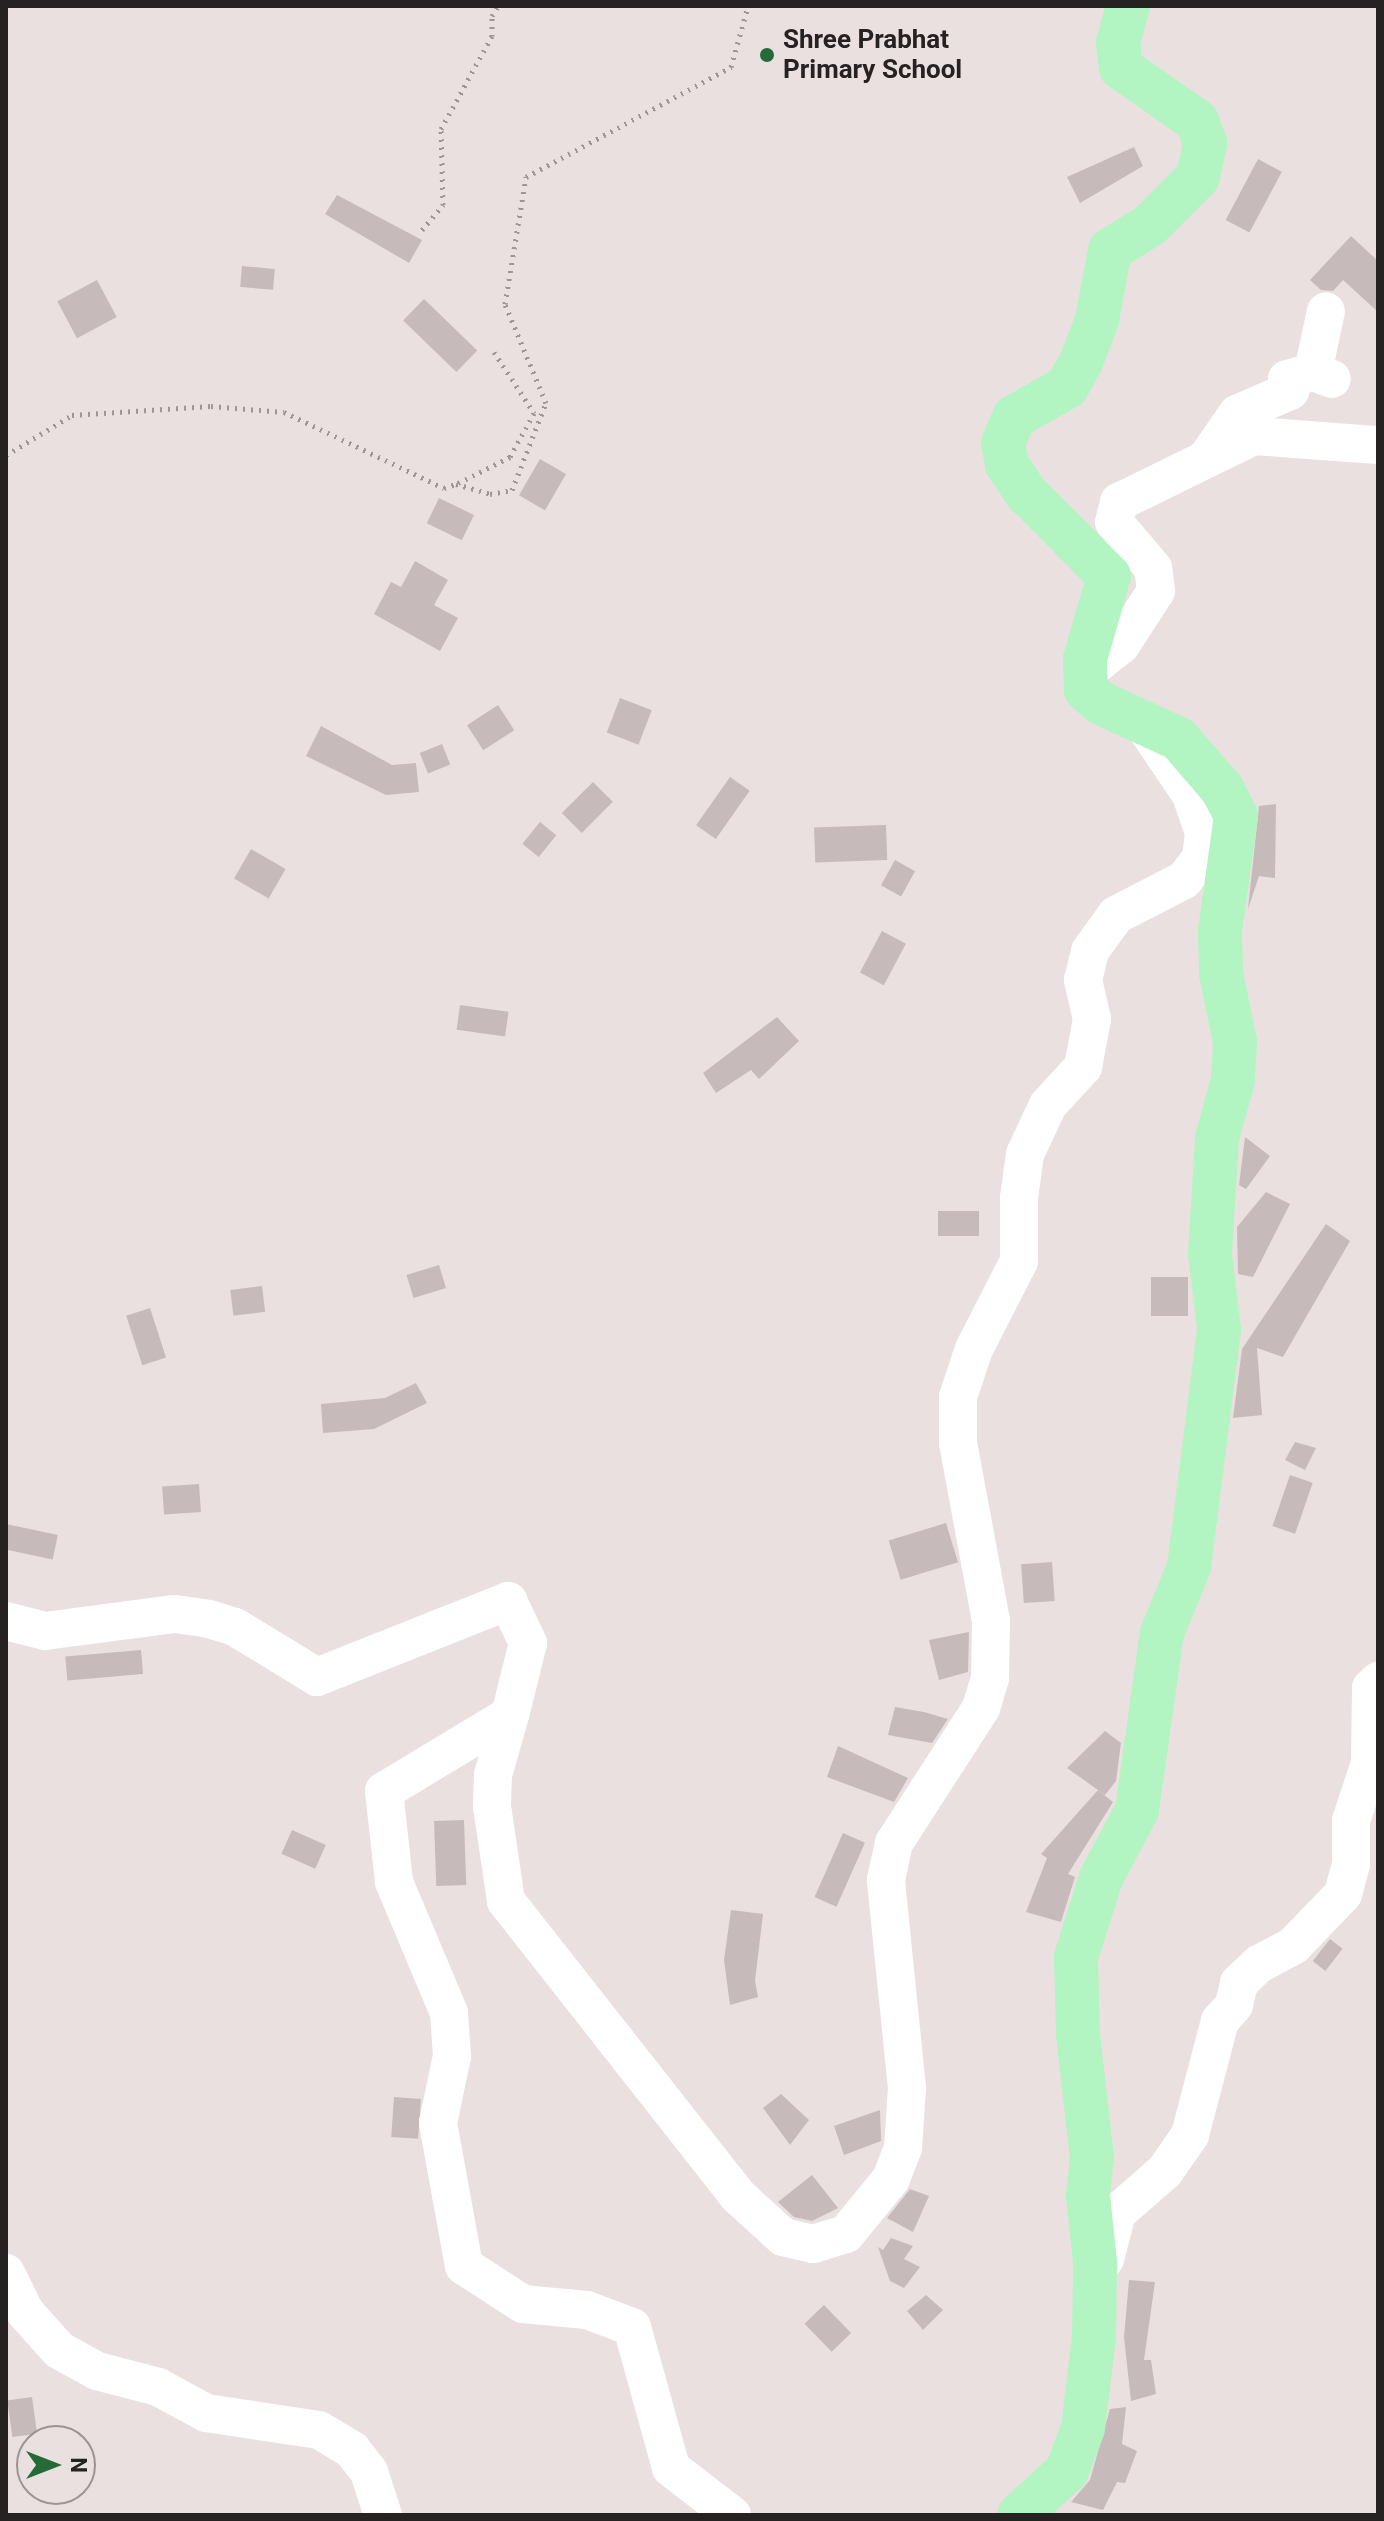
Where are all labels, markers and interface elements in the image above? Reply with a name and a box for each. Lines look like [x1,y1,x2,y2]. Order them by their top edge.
place label: Shree Prabhat Primary School [783,24,962,86]
marker: Shree Prabhat Primary School [758,46,776,64]
north arrow [16,2425,96,2505]
text: N [66,2457,91,2473]

